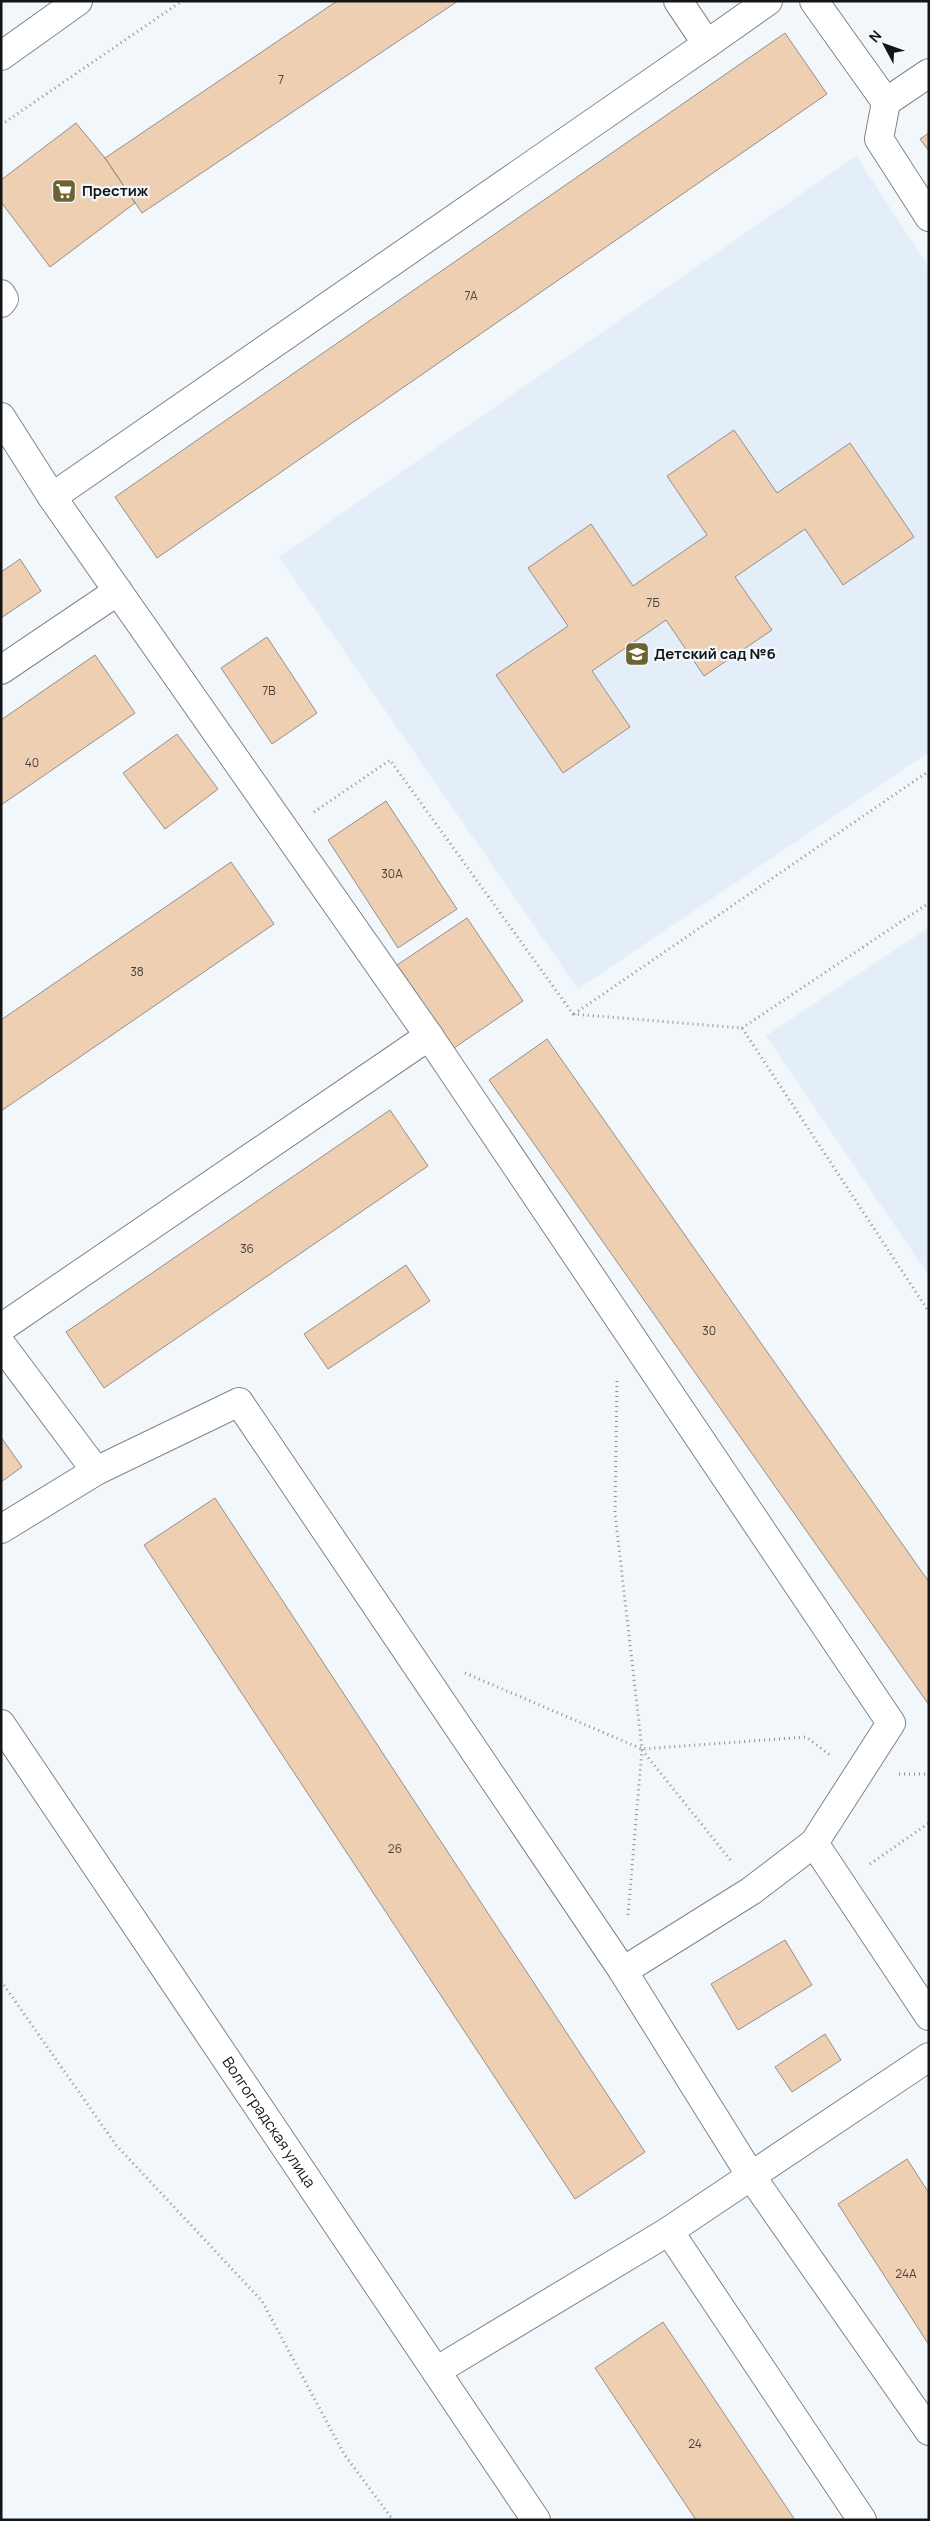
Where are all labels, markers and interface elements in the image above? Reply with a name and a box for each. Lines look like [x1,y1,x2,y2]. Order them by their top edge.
north arrow [860,20,910,70]
text: N [864,26,885,46]
house number: 7 [278,71,284,88]
supermarket icon: Престиж [51,178,77,204]
place label: Престиж [82,180,149,201]
house number: 7А [464,287,478,304]
house number: 7Б [646,594,660,611]
school or university icon: Детский сад №6 [624,641,650,667]
place label: Детский сад №6 [654,643,776,664]
house number: 7В [262,682,276,699]
house number: 40 [25,754,39,771]
house number: 30А [381,865,403,882]
house number: 38 [130,963,144,980]
house number: 36 [240,1240,254,1257]
house number: 30 [702,1322,716,1339]
house number: 26 [388,1840,402,1857]
street label: Волгоградская улица [218,2053,321,2192]
house number: 24А [895,2265,917,2282]
house number: 24 [688,2435,702,2452]

